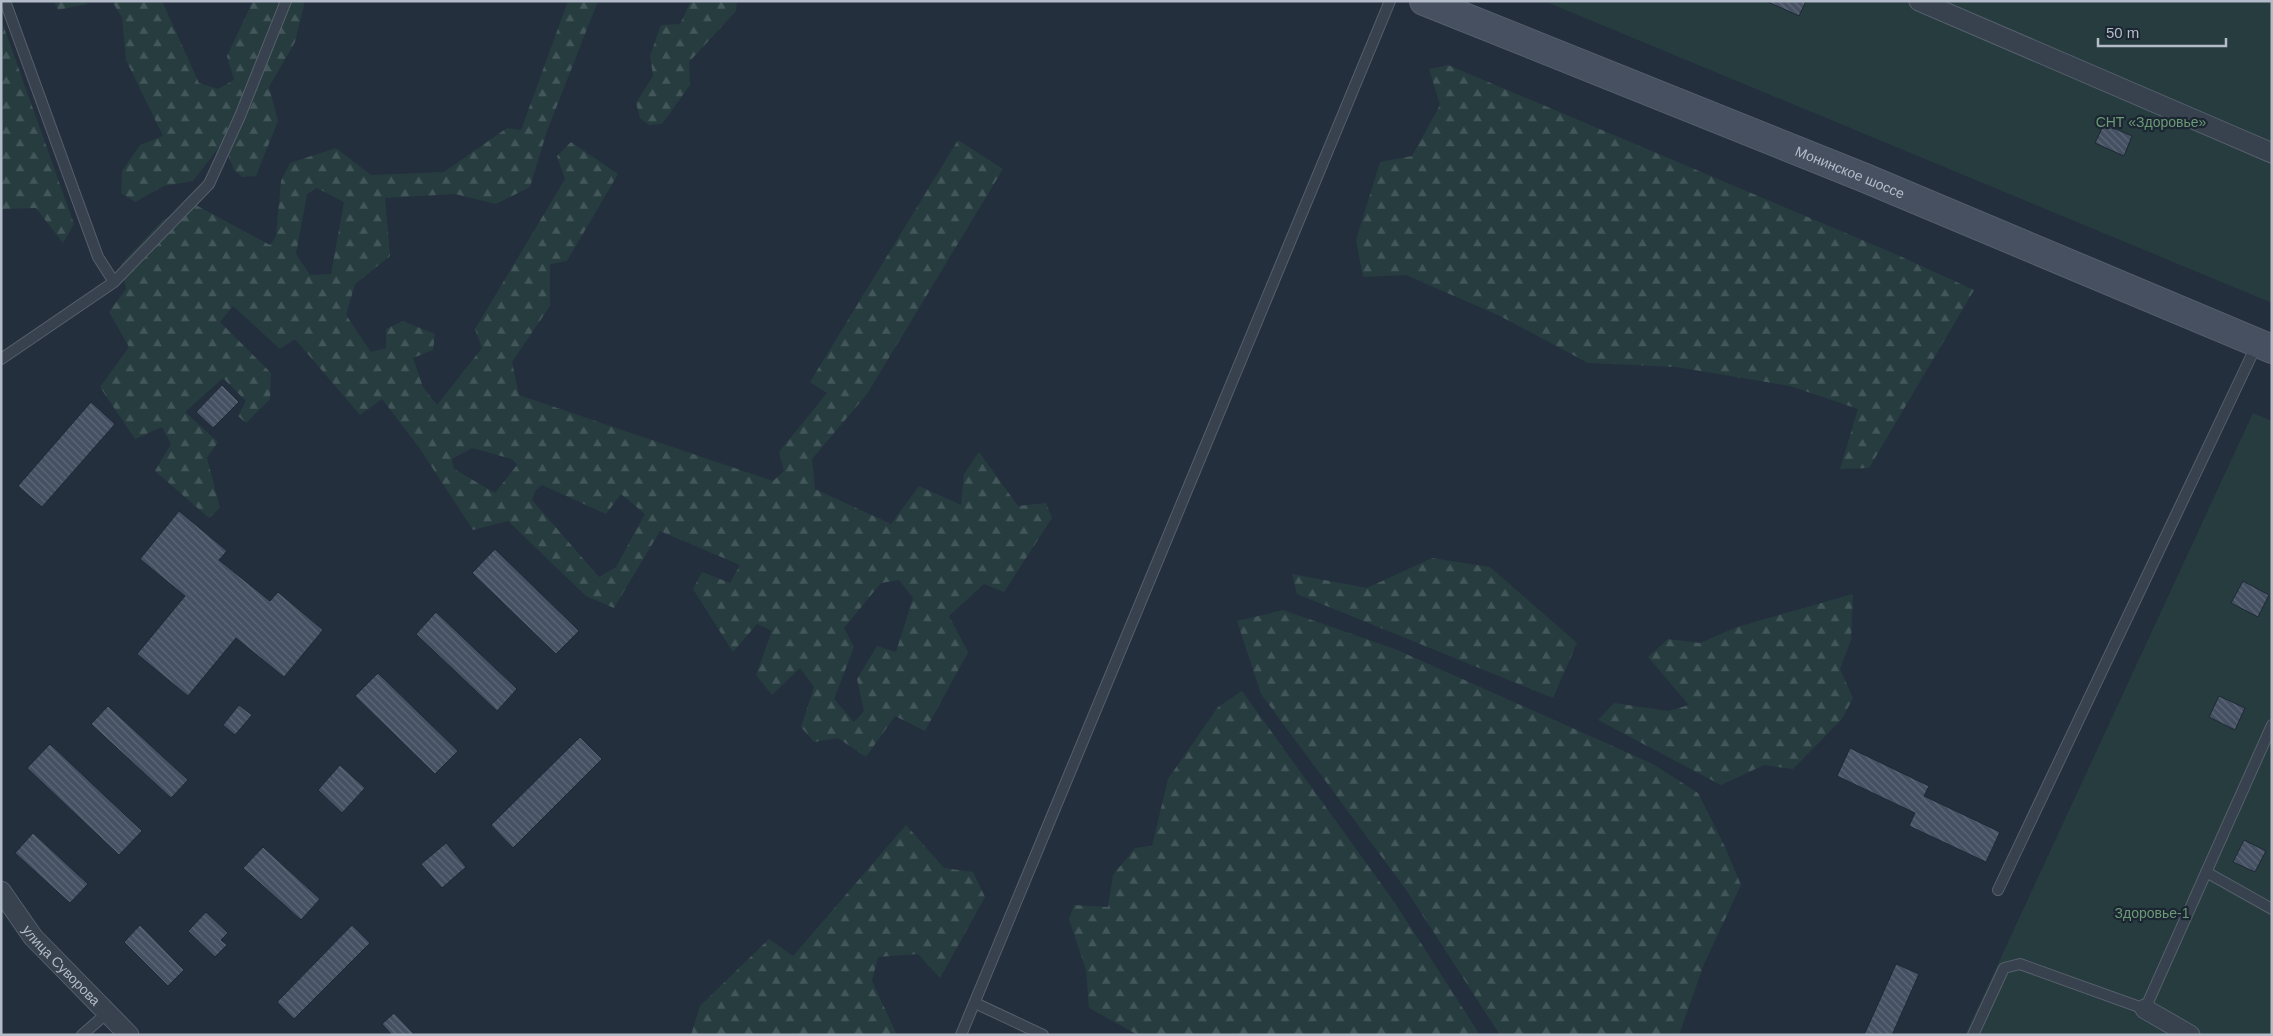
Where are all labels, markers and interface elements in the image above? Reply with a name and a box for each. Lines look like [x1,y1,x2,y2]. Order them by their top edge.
scale bar [2098,15,2226,47]
text: 50 m [2106,24,2139,41]
park label: СНТ «Здоровье» [2096,114,2207,130]
street label: Монинское шоссе [1793,143,1907,202]
park label: Здоровье-1 [2115,905,2190,921]
street label: улица Суворова [19,922,104,1009]

